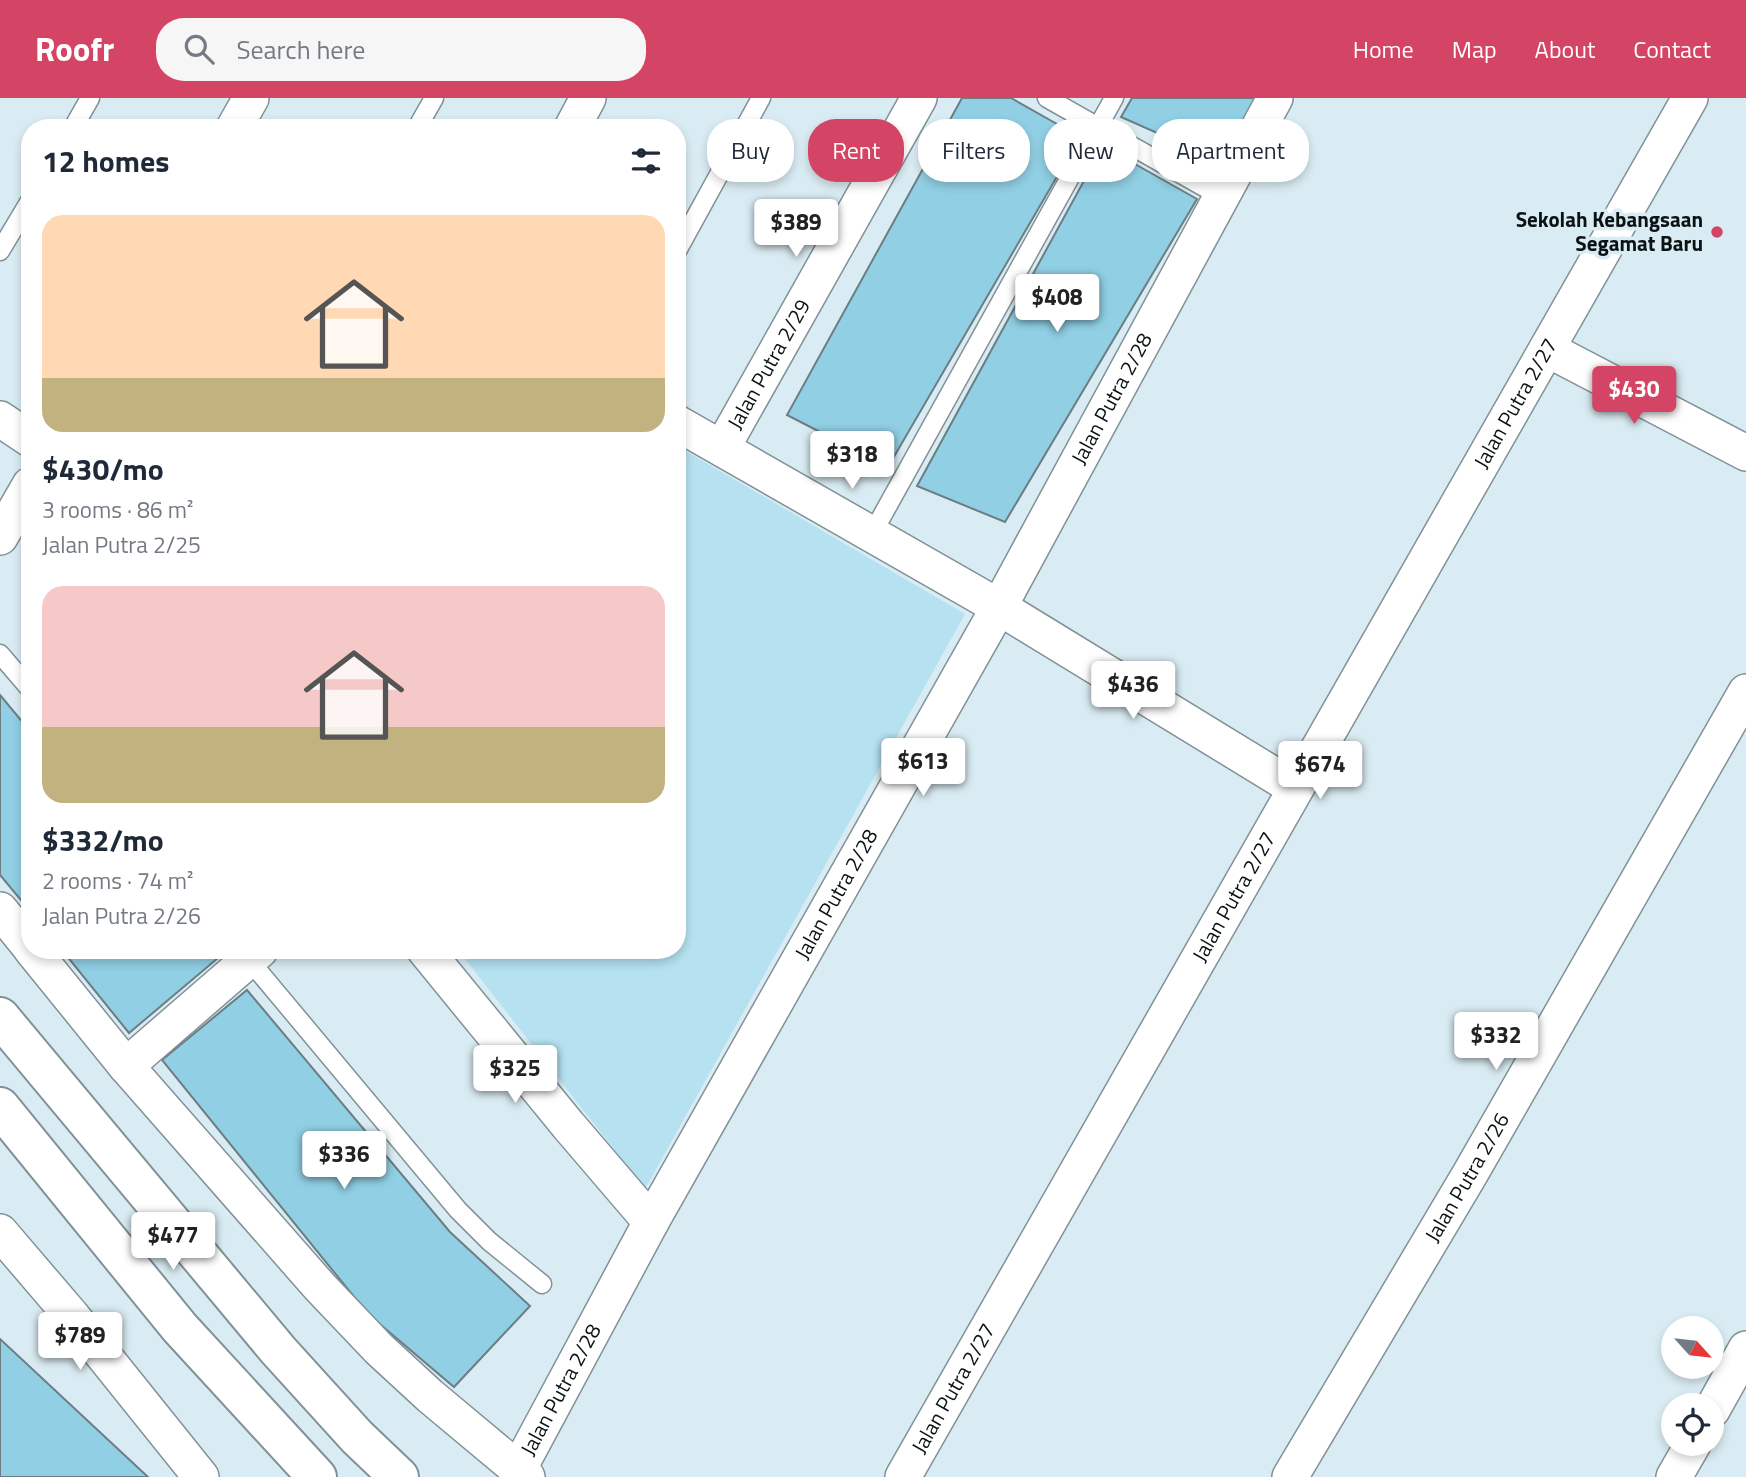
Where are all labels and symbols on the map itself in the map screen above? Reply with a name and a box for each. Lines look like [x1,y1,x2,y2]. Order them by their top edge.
pin: $389 [755,200,837,259]
place label: Sekolah Kebangsaan Segamat Baru [1516,203,1703,259]
marker: Sekolah Kebangsaan Segamat Baru [1709,224,1725,240]
pin: $408 [1016,274,1098,334]
street label: Jalan Putra 2/29 [719,293,818,435]
street label: Jalan Putra 2/28 [1062,327,1160,470]
street label: Jalan Putra 2/27 [1465,332,1565,474]
pin: $430 [1593,366,1675,426]
pin: $318 [811,432,893,491]
pin: $436 [1092,662,1174,721]
pin: $613 [882,738,964,798]
pin: $674 [1279,742,1361,801]
street label: Jalan Putra 2/28 [786,822,885,965]
street label: Jalan Putra 2/27 [1183,825,1283,967]
pin: $332 [1455,1012,1537,1072]
pin: $325 [474,1046,556,1105]
street label: Jalan Putra 2/26 [1416,1106,1517,1248]
pin: $336 [303,1132,385,1191]
pin: $477 [132,1212,214,1272]
pin: $789 [39,1312,121,1372]
north arrow [1661,1316,1724,1379]
street label: Jalan Putra 2/27 [903,1317,1003,1459]
street label: Jalan Putra 2/28 [512,1318,609,1461]

